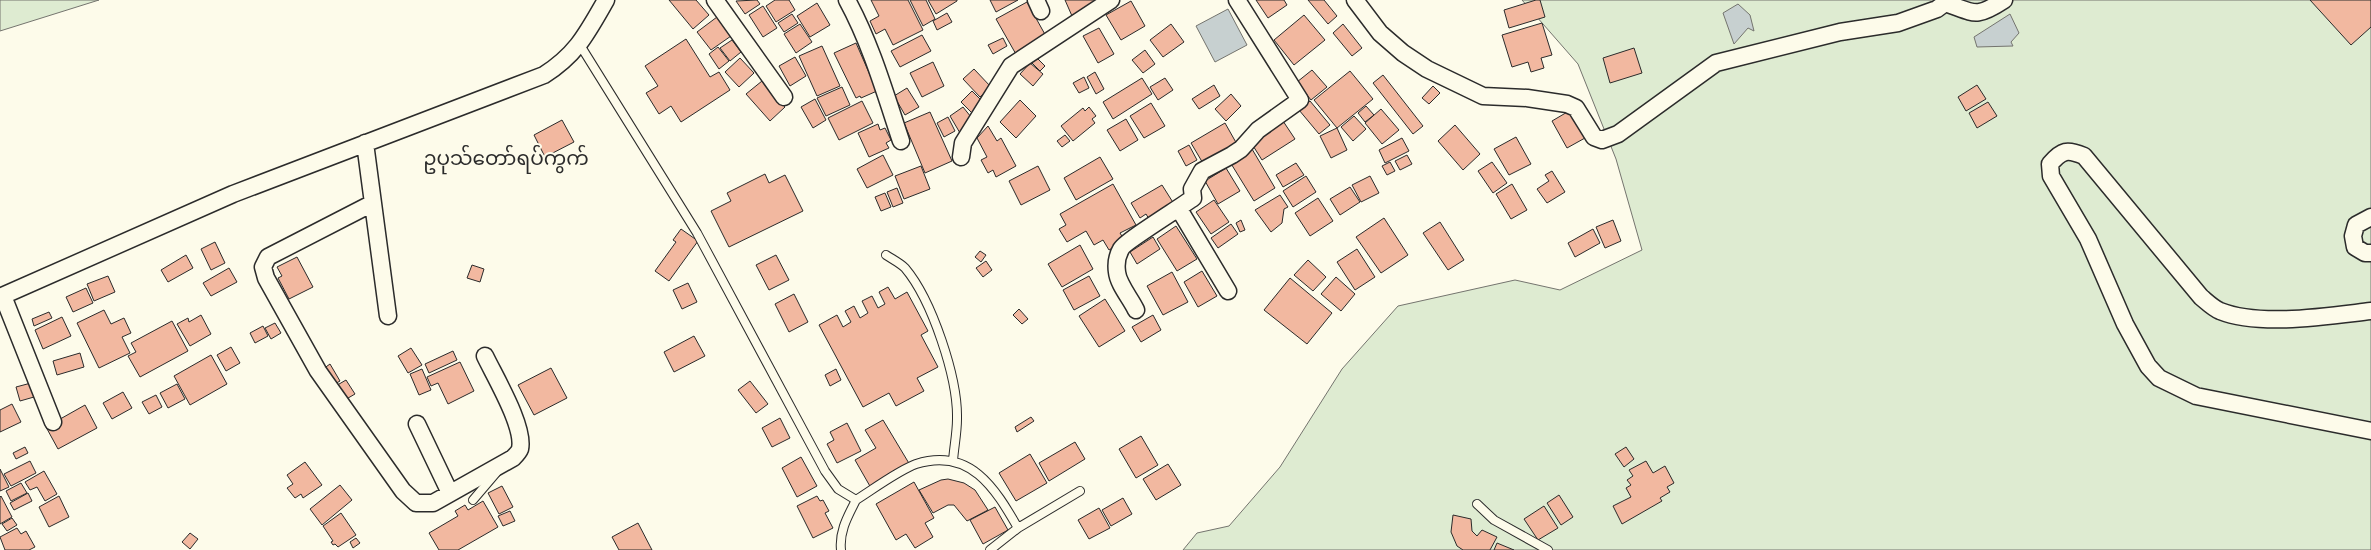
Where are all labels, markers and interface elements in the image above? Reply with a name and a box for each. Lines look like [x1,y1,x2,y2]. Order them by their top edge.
district label: ဥပုသ်တော်ရပ်ကွက် [423,144,589,175]

